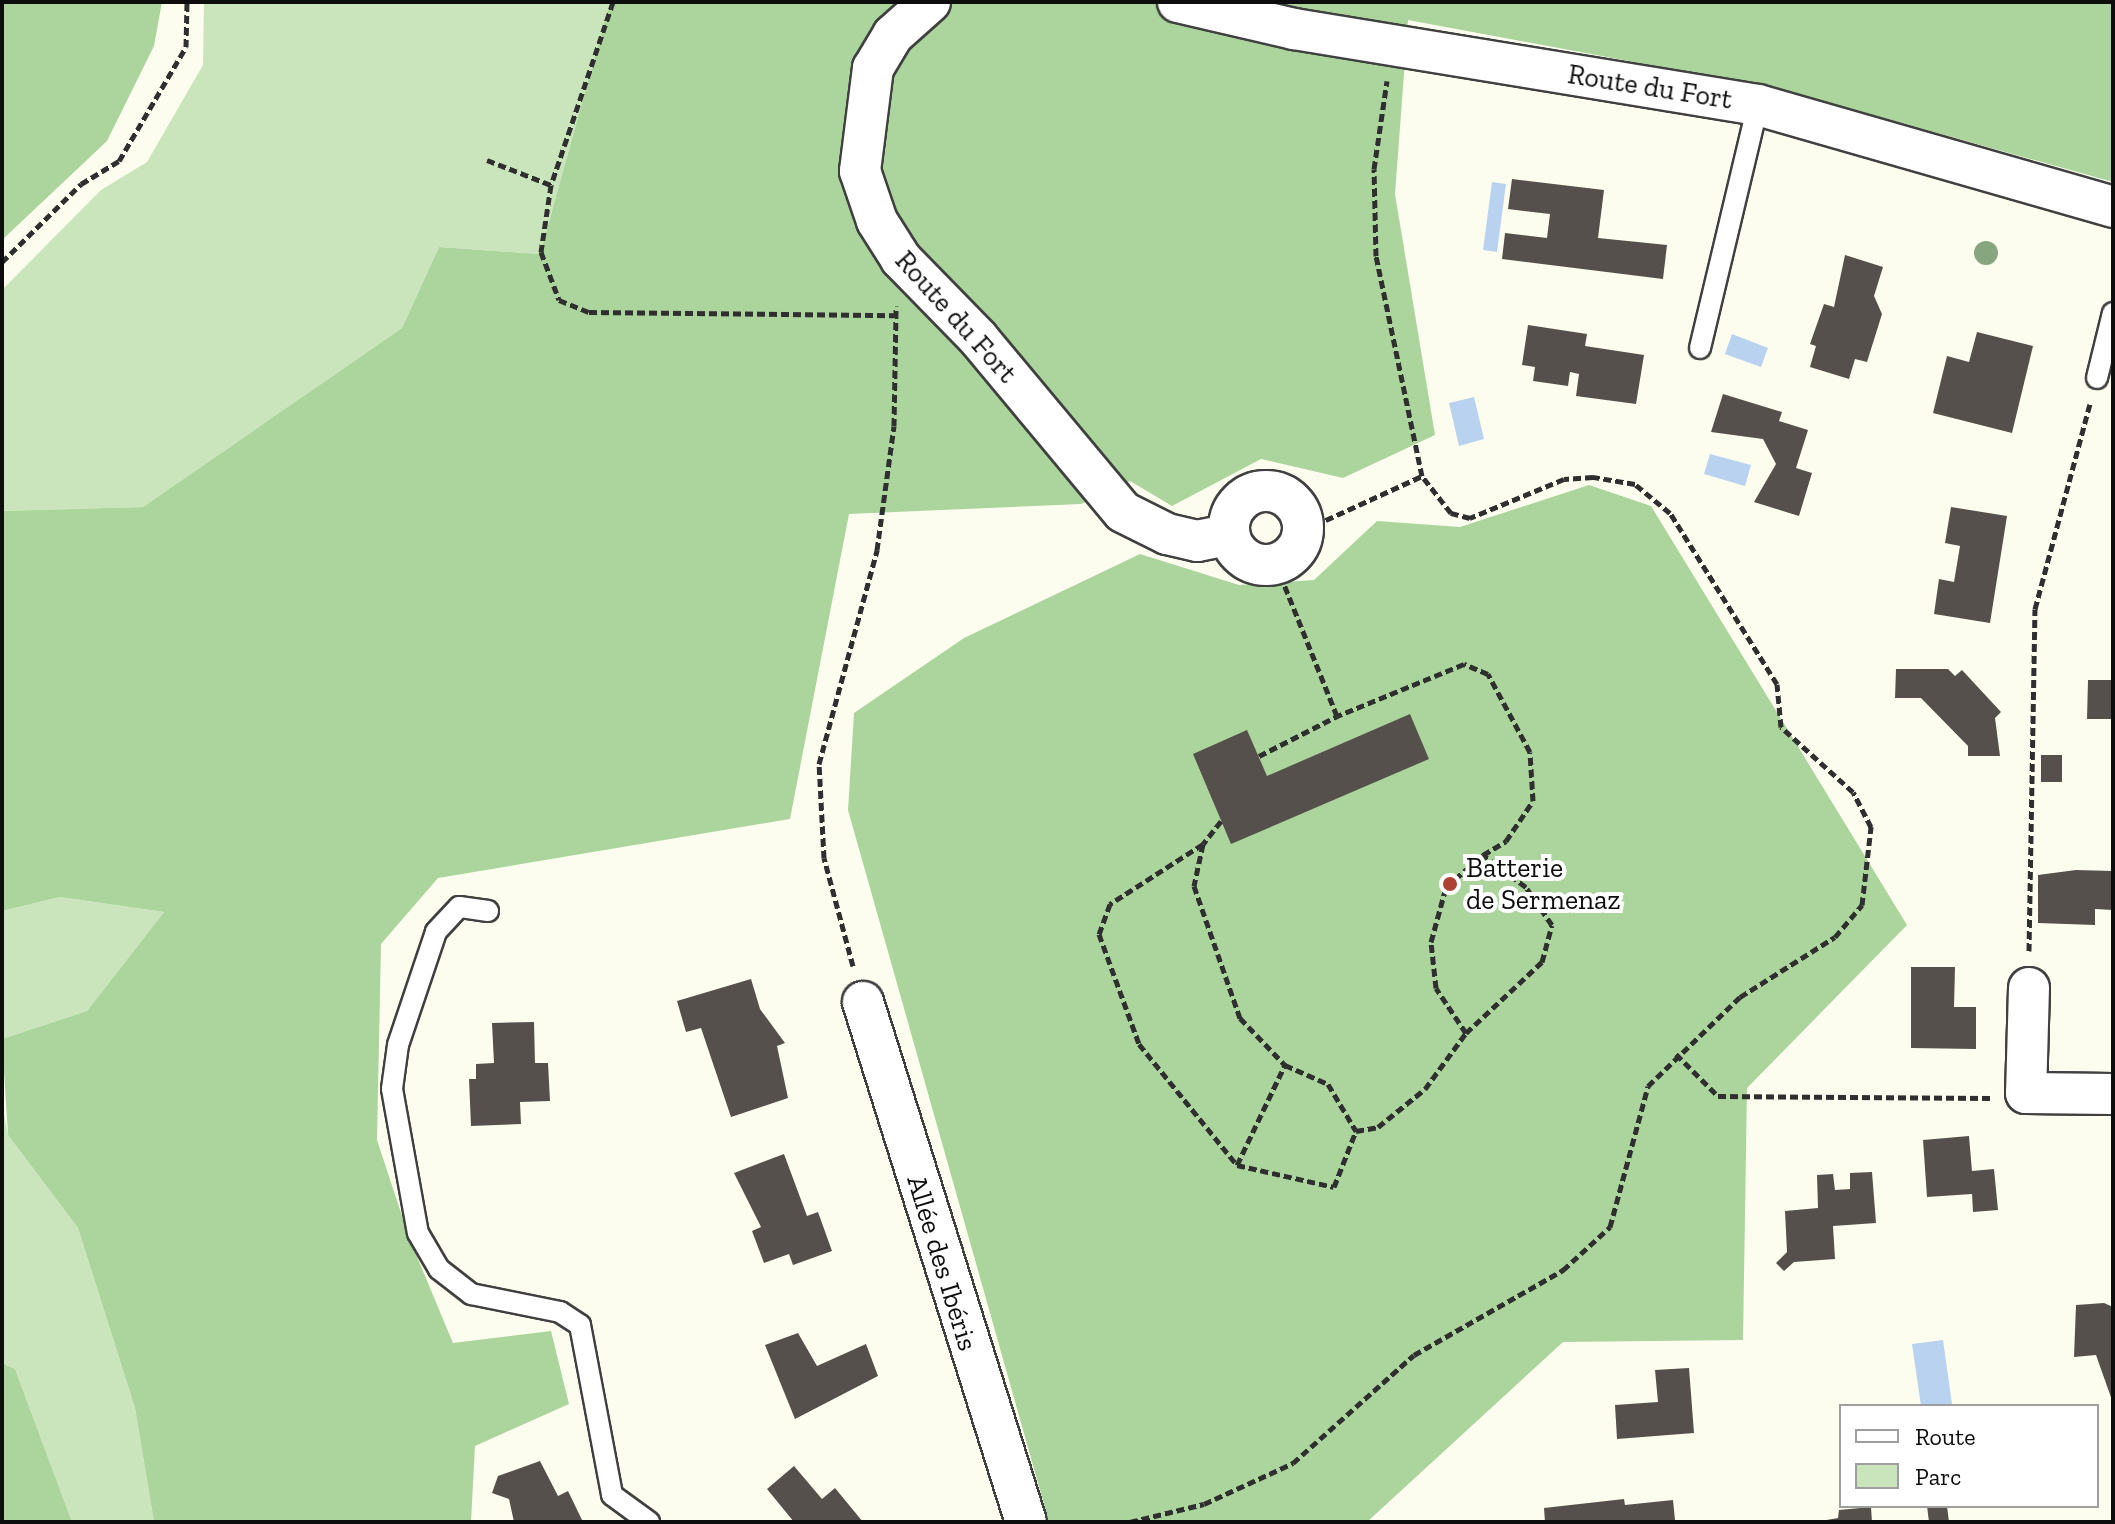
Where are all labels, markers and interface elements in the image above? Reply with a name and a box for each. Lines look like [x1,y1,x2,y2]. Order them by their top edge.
street label: Route du Fort [1565,57,1735,117]
street label: Route du Fort [888,244,1024,390]
place label: Batterie de Sermenaz [1466,851,1621,917]
marker: Batterie de Sermenaz [1441,875,1459,893]
street label: Allée des Ibéris [899,1171,985,1355]
legend [1839,1404,2099,1508]
text: Route [1915,1422,1975,1451]
text: Parc [1915,1462,1961,1491]

